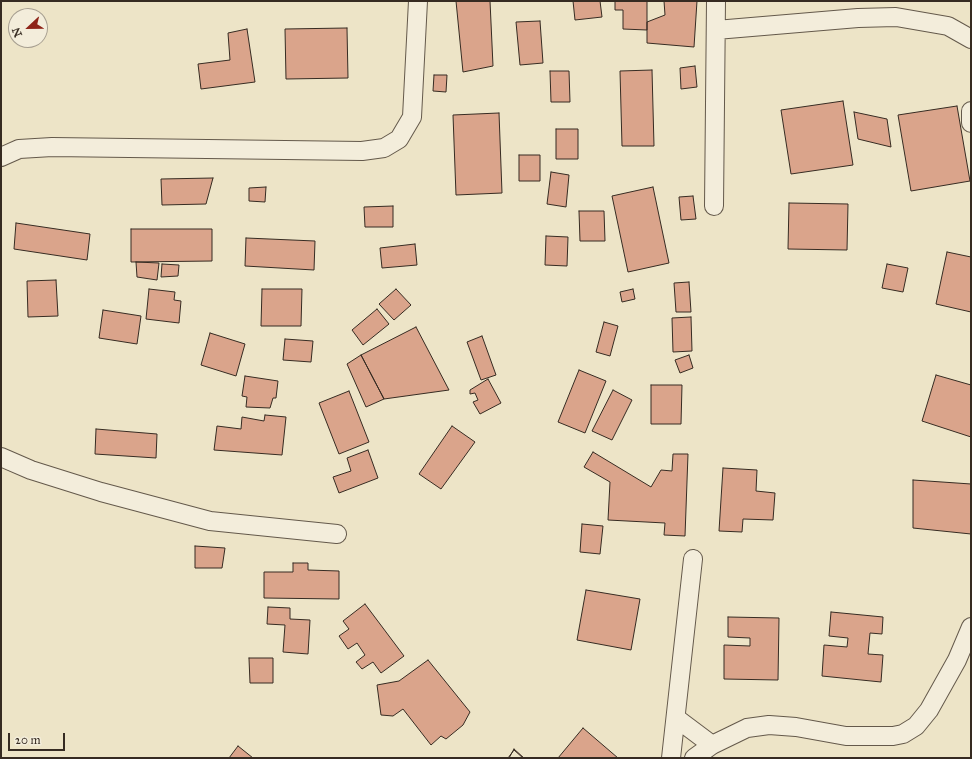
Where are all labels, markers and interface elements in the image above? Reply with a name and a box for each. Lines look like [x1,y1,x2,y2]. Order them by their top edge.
north arrow [8,8,48,48]
text: N [10,26,25,39]
scale bar [10,725,67,751]
text: 20 m [15,733,41,747]

